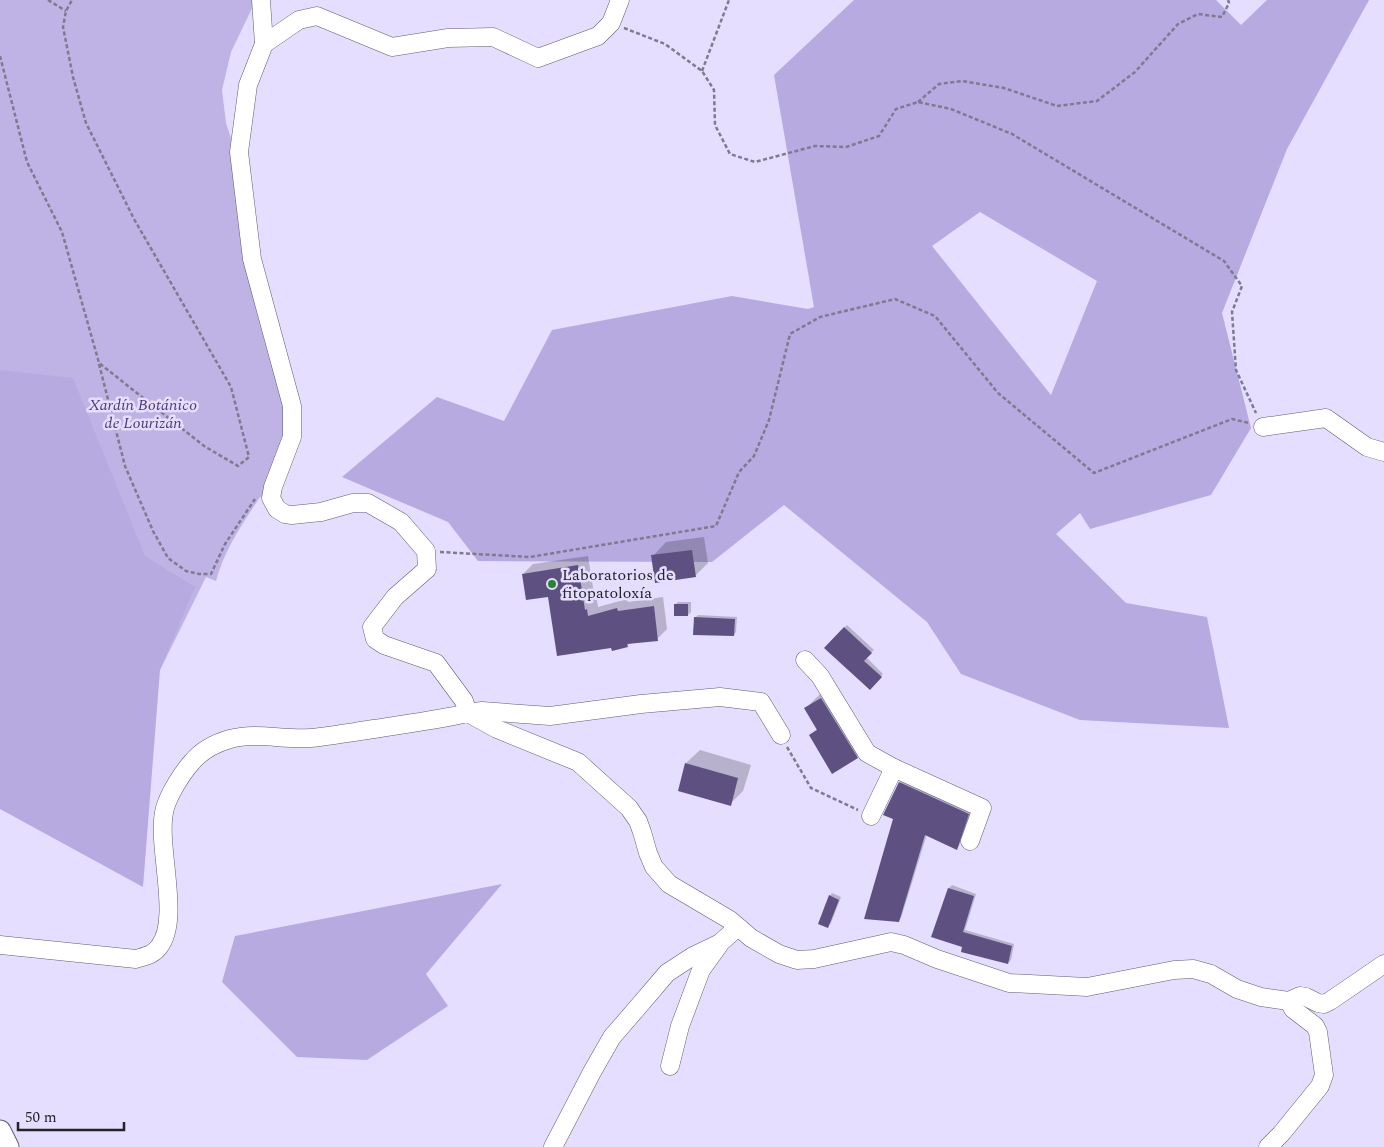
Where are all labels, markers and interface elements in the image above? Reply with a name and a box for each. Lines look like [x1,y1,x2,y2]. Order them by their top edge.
park label: Xardín Botánico de Lourizán [88,393,197,435]
place label: Laboratorios de fitopatoloxía [562,563,674,605]
marker: Laboratorios de fitopatoloxía [546,578,558,590]
scale bar [18,1100,124,1132]
text: 50 m [25,1106,57,1129]

